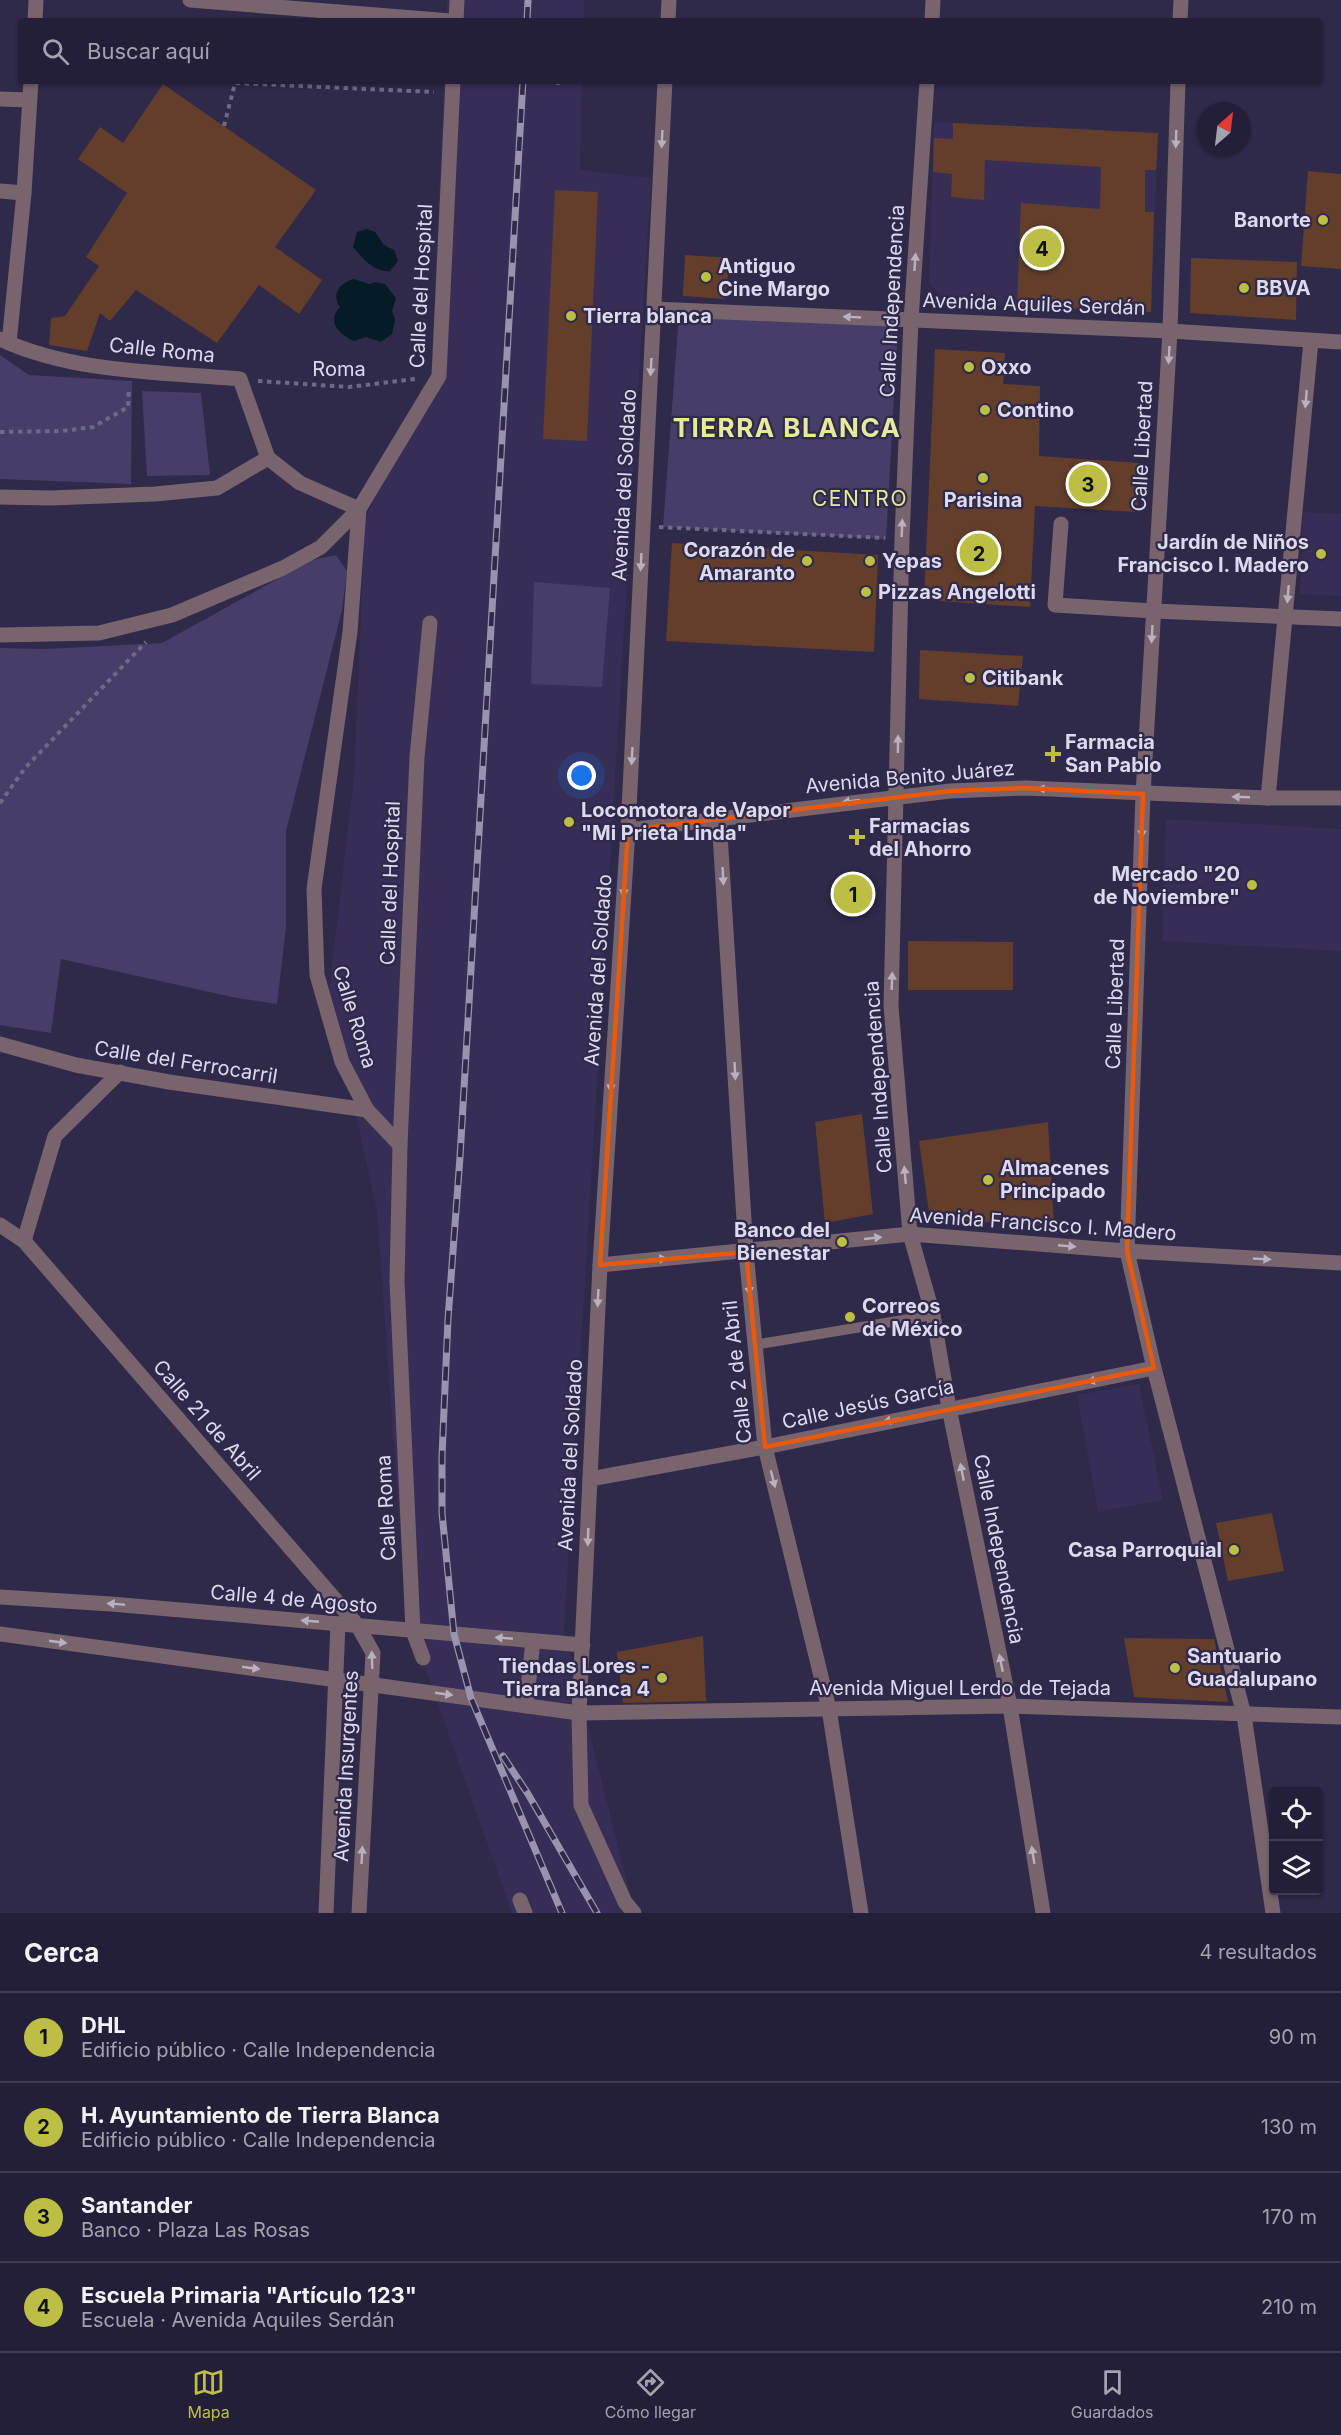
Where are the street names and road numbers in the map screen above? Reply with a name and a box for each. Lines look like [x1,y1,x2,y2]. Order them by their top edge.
street label: Calle del Hospital [405,203,437,369]
street label: Calle Independencia [875,204,909,398]
street label: Avenida Aquiles Serdán [922,288,1146,320]
street label: Calle Roma [108,333,216,367]
street label: Roma [312,357,366,381]
street label: Calle Libertad [1127,380,1157,512]
street label: Avenida del Soldado [607,388,641,582]
street label: Avenida Benito Juárez [804,756,1016,798]
street label: Calle del Hospital [375,800,405,966]
street label: Avenida del Soldado [579,873,617,1067]
street label: Calle Libertad [1101,938,1129,1070]
street label: Calle Roma [328,963,382,1071]
street label: Calle Independencia [859,980,897,1174]
street label: Calle del Ferrocarril [93,1036,279,1088]
street label: Avenida Francisco I. Madero [909,1203,1177,1245]
street label: Calle 2 de Abril [718,1299,756,1445]
street label: Calle 21 de Abril [148,1355,266,1485]
street label: Avenida del Soldado [553,1358,587,1552]
street label: Calle Jesús García [780,1374,956,1434]
street label: Calle Independencia [969,1452,1029,1646]
street label: Calle Roma [371,1454,401,1562]
street label: Calle 4 de Agosto [209,1580,379,1618]
street label: Avenida Insurgentes [329,1670,363,1862]
street label: Avenida Miguel Lerdo de Tejada [809,1676,1111,1700]

